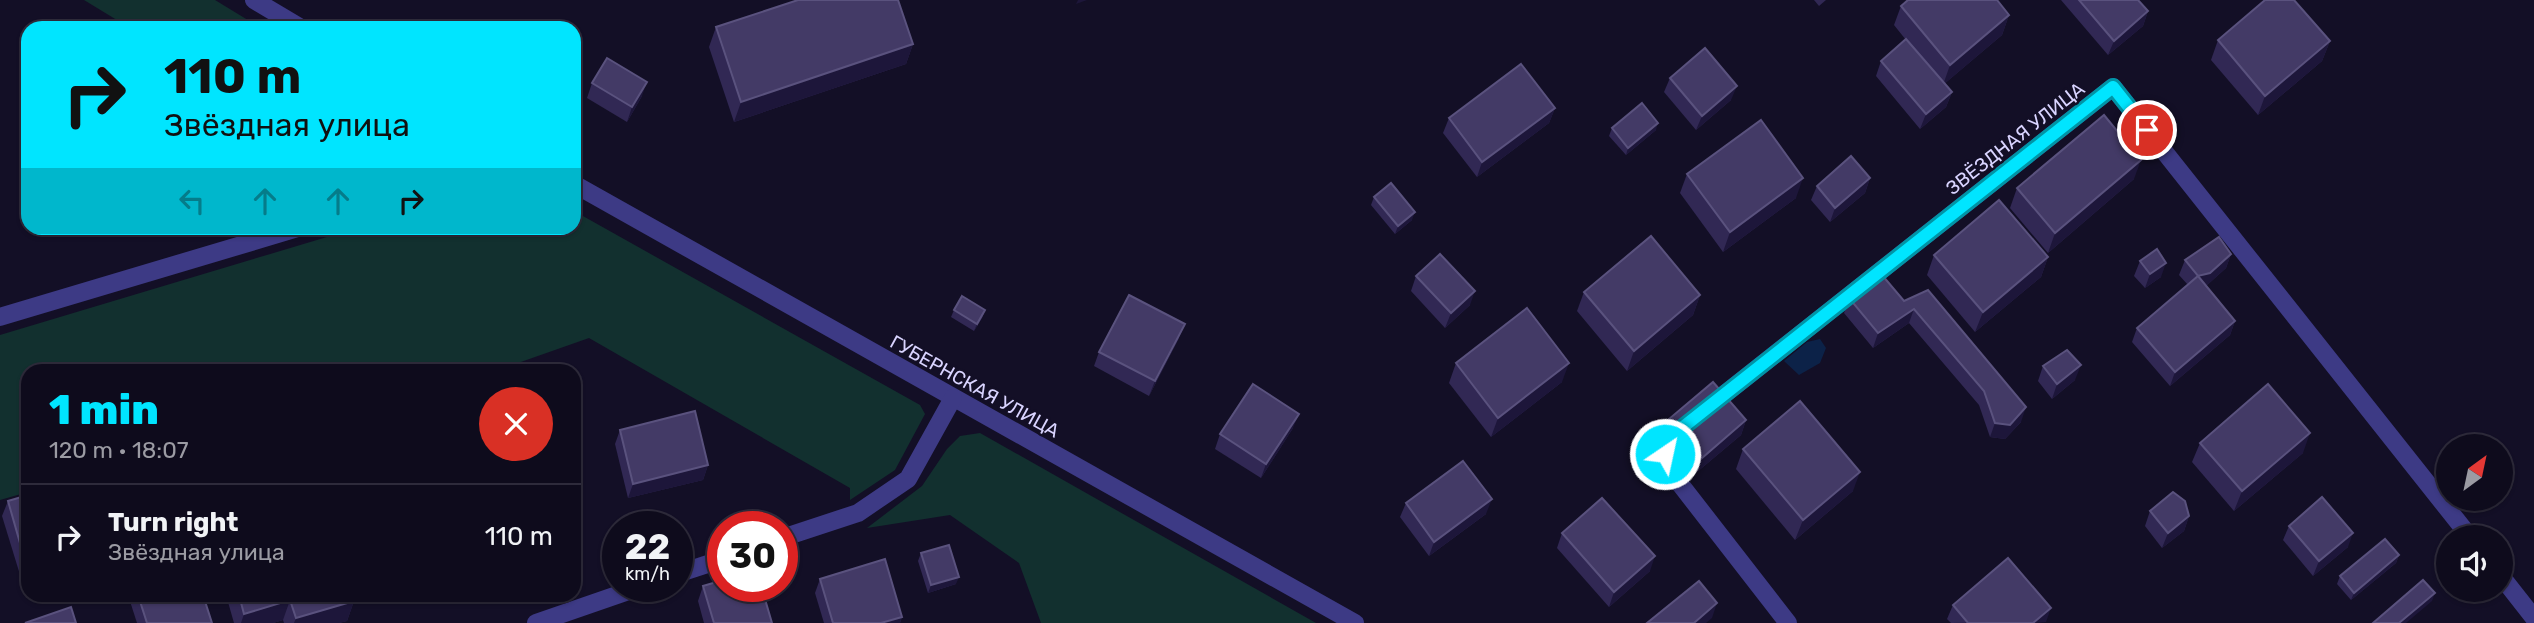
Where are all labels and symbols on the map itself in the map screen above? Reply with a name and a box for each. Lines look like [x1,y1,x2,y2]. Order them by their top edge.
street label: ЗВЁЗДНАЯ УЛИЦА [1941,77,2089,200]
pin [2117,100,2177,160]
street label: ГУБЕРНСКАЯ УЛИЦА [886,330,1064,443]
position arrow [1628,417,1702,491]
north arrow [2436,434,2513,511]
speed limit sign: 30 [707,511,798,602]

